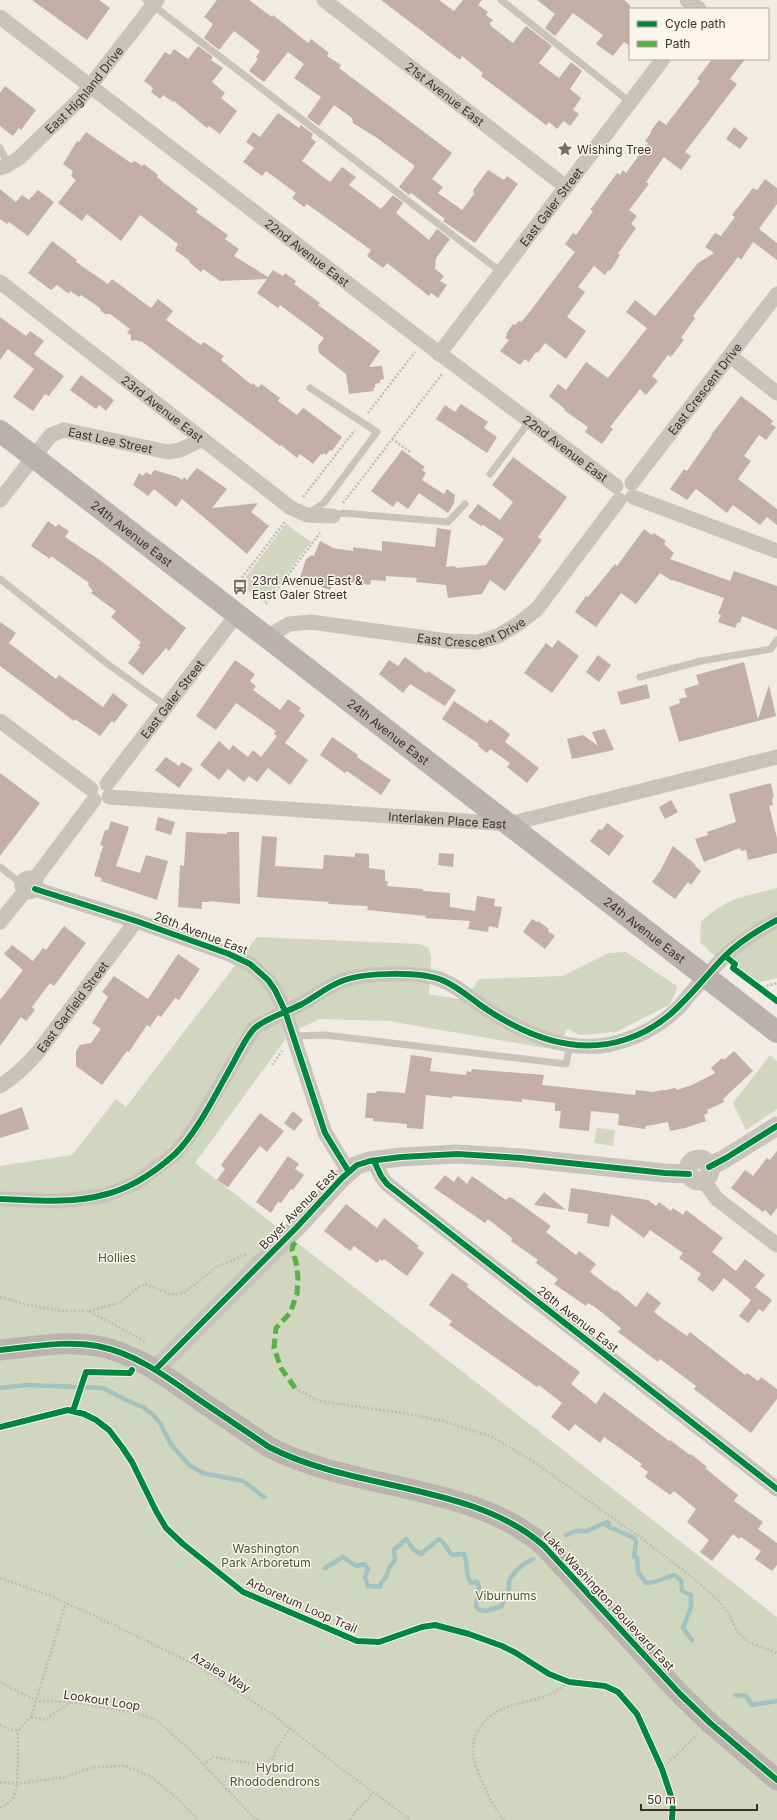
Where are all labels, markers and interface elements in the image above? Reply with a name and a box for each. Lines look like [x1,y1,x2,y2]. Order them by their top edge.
legend [629,8,769,60]
text: Cycle path [665,16,726,31]
text: Path [665,36,690,51]
street label: East Highland Drive [42,43,126,136]
street label: 21st Avenue East [403,58,488,129]
place icon: Wishing Tree [556,140,574,158]
place label: Wishing Tree [577,142,651,157]
street label: East Galer Street [516,164,586,249]
street label: 22nd Avenue East [262,215,352,289]
street label: East Crescent Drive [664,340,745,438]
street label: 23rd Avenue East [119,372,207,445]
street label: 22nd Avenue East [520,411,611,485]
street label: East Lee Street [67,424,154,456]
street label: 24th Avenue East [88,497,176,569]
place label: 23rd Avenue East & East Galer Street [252,573,363,602]
bus stop icon: 23rd Avenue East & East Galer Street [231,578,249,596]
street label: East Crescent Drive [416,614,528,649]
street label: East Galer Street [137,657,207,741]
street label: 24th Avenue East [345,695,432,768]
street label: Interlaken Place East [388,808,507,831]
street label: 24th Avenue East [601,893,689,966]
street label: 26th Avenue East [152,908,250,958]
street label: East Garfield Street [33,958,111,1055]
street label: Boyer Avenue East [256,1166,340,1252]
park label: Hollies [98,1250,136,1265]
street label: 26th Avenue East [534,1283,622,1355]
street label: Lake Washington Boulevard East [540,1528,678,1674]
park label: Washington Park Arboretum [221,1541,311,1570]
street label: Arboretum Loop Trail [244,1574,360,1636]
park label: Viburnums [475,1588,537,1603]
street label: Azalea Way [189,1648,253,1696]
street label: Lookout Loop [62,1687,142,1713]
park label: Hybrid Rhododendrons [230,1760,320,1789]
scale bar [641,1786,757,1812]
text: 50 m [647,1792,676,1807]

